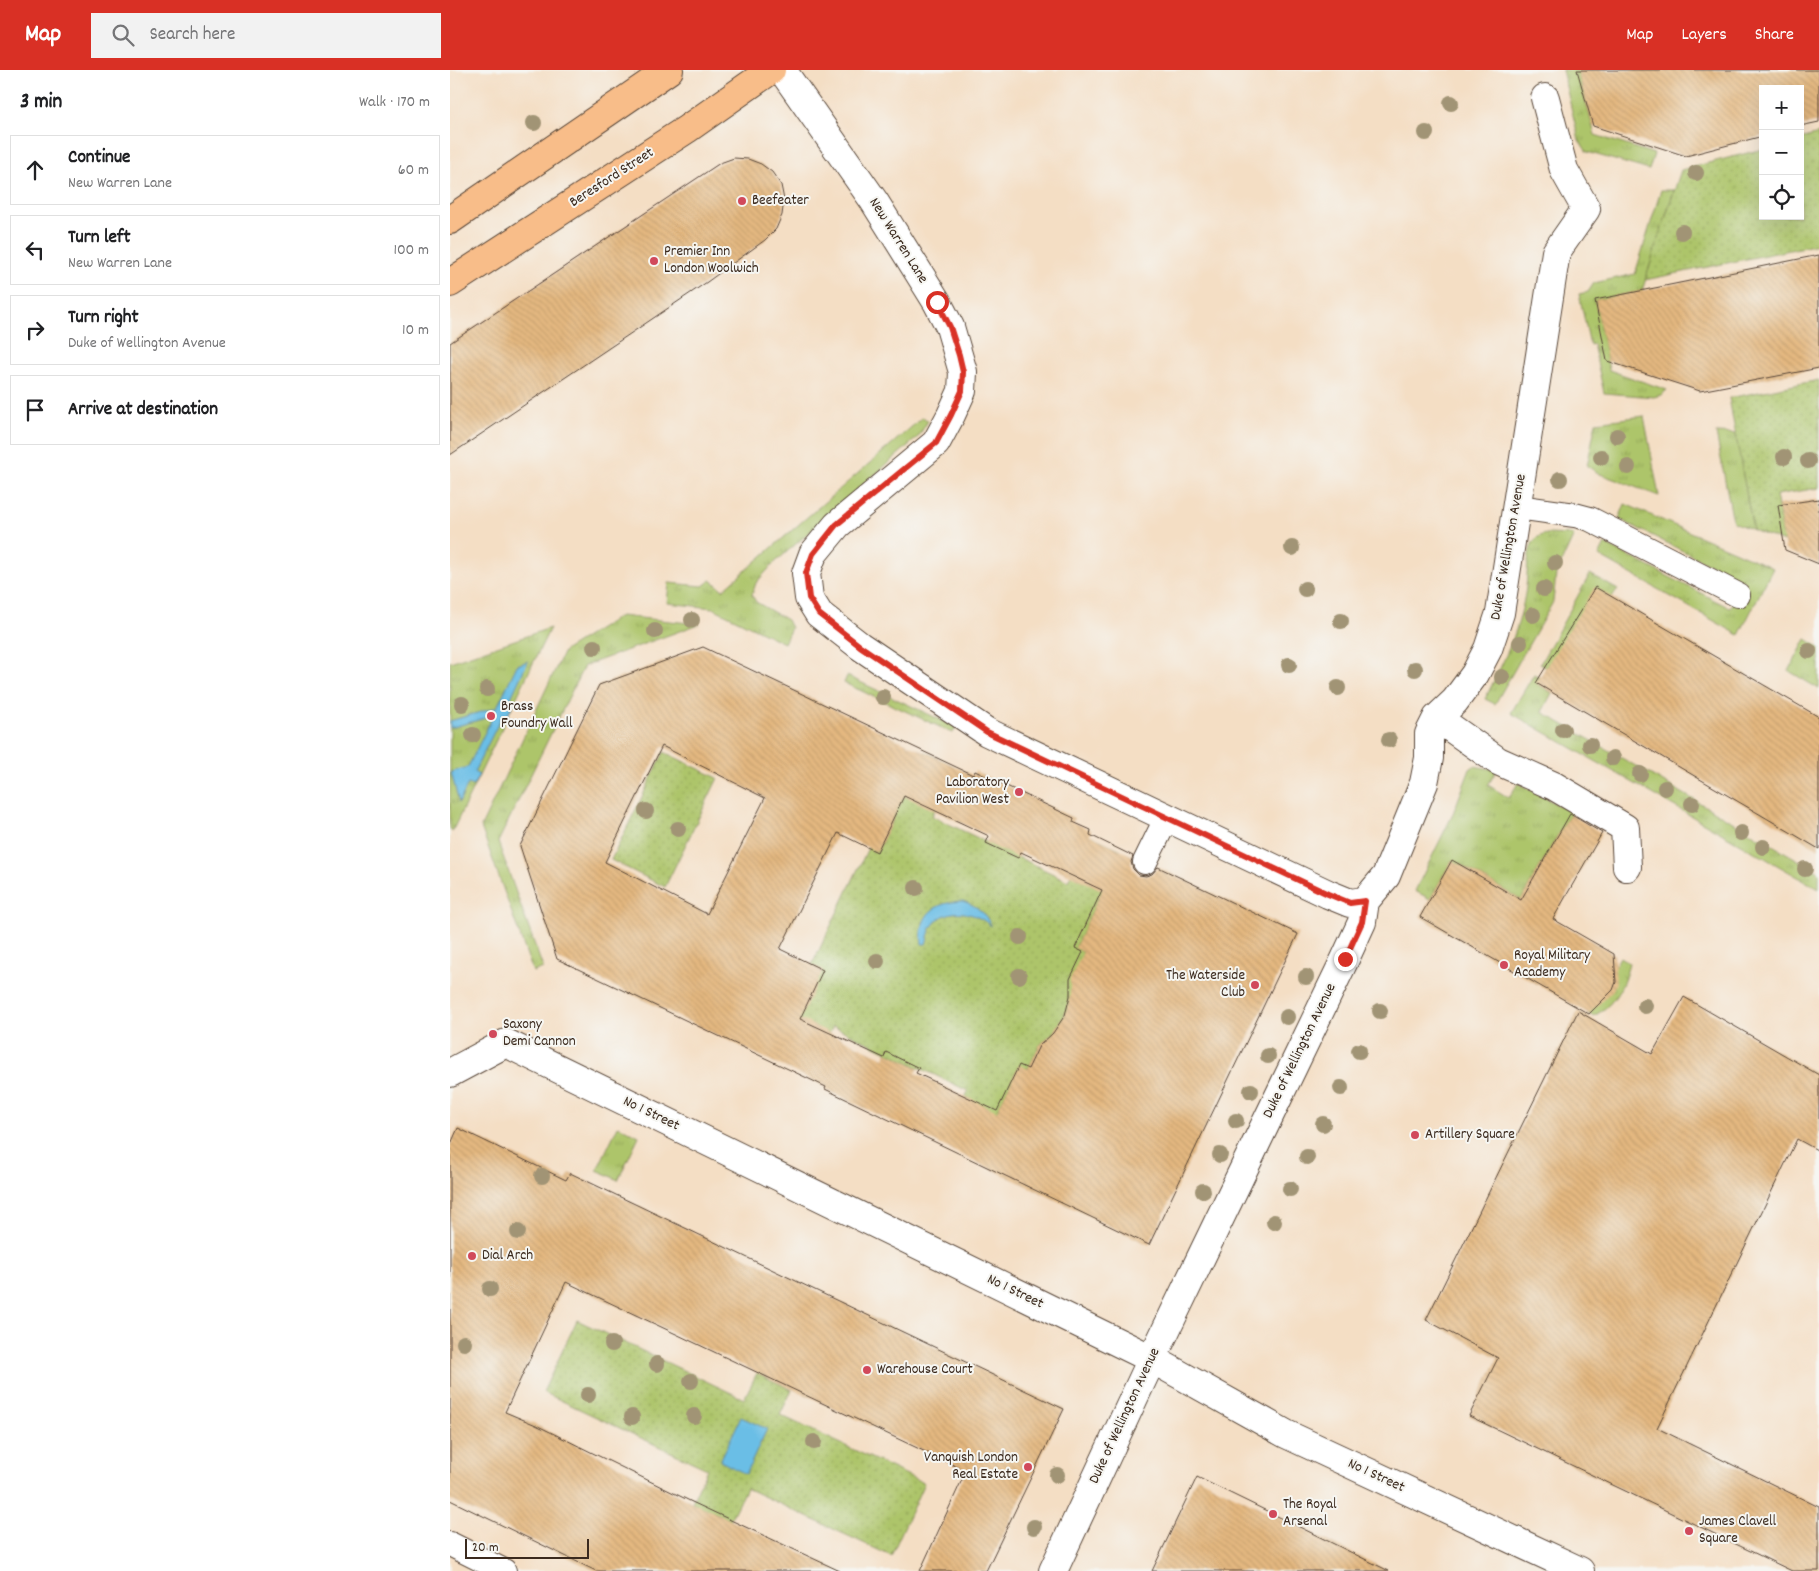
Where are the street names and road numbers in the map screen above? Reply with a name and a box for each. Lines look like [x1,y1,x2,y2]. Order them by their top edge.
street label: Beresford Street [565,142,659,214]
street label: New Warren Lane [863,194,933,289]
street label: Duke of Wellington Avenue [1485,472,1533,622]
street label: Duke of Wellington Avenue [1258,979,1342,1122]
street label: No 1 Street [619,1091,684,1137]
street label: No 1 Street [983,1269,1048,1315]
street label: Duke of Wellington Avenue [1084,1344,1166,1488]
street label: No 1 Street [1344,1453,1409,1499]

